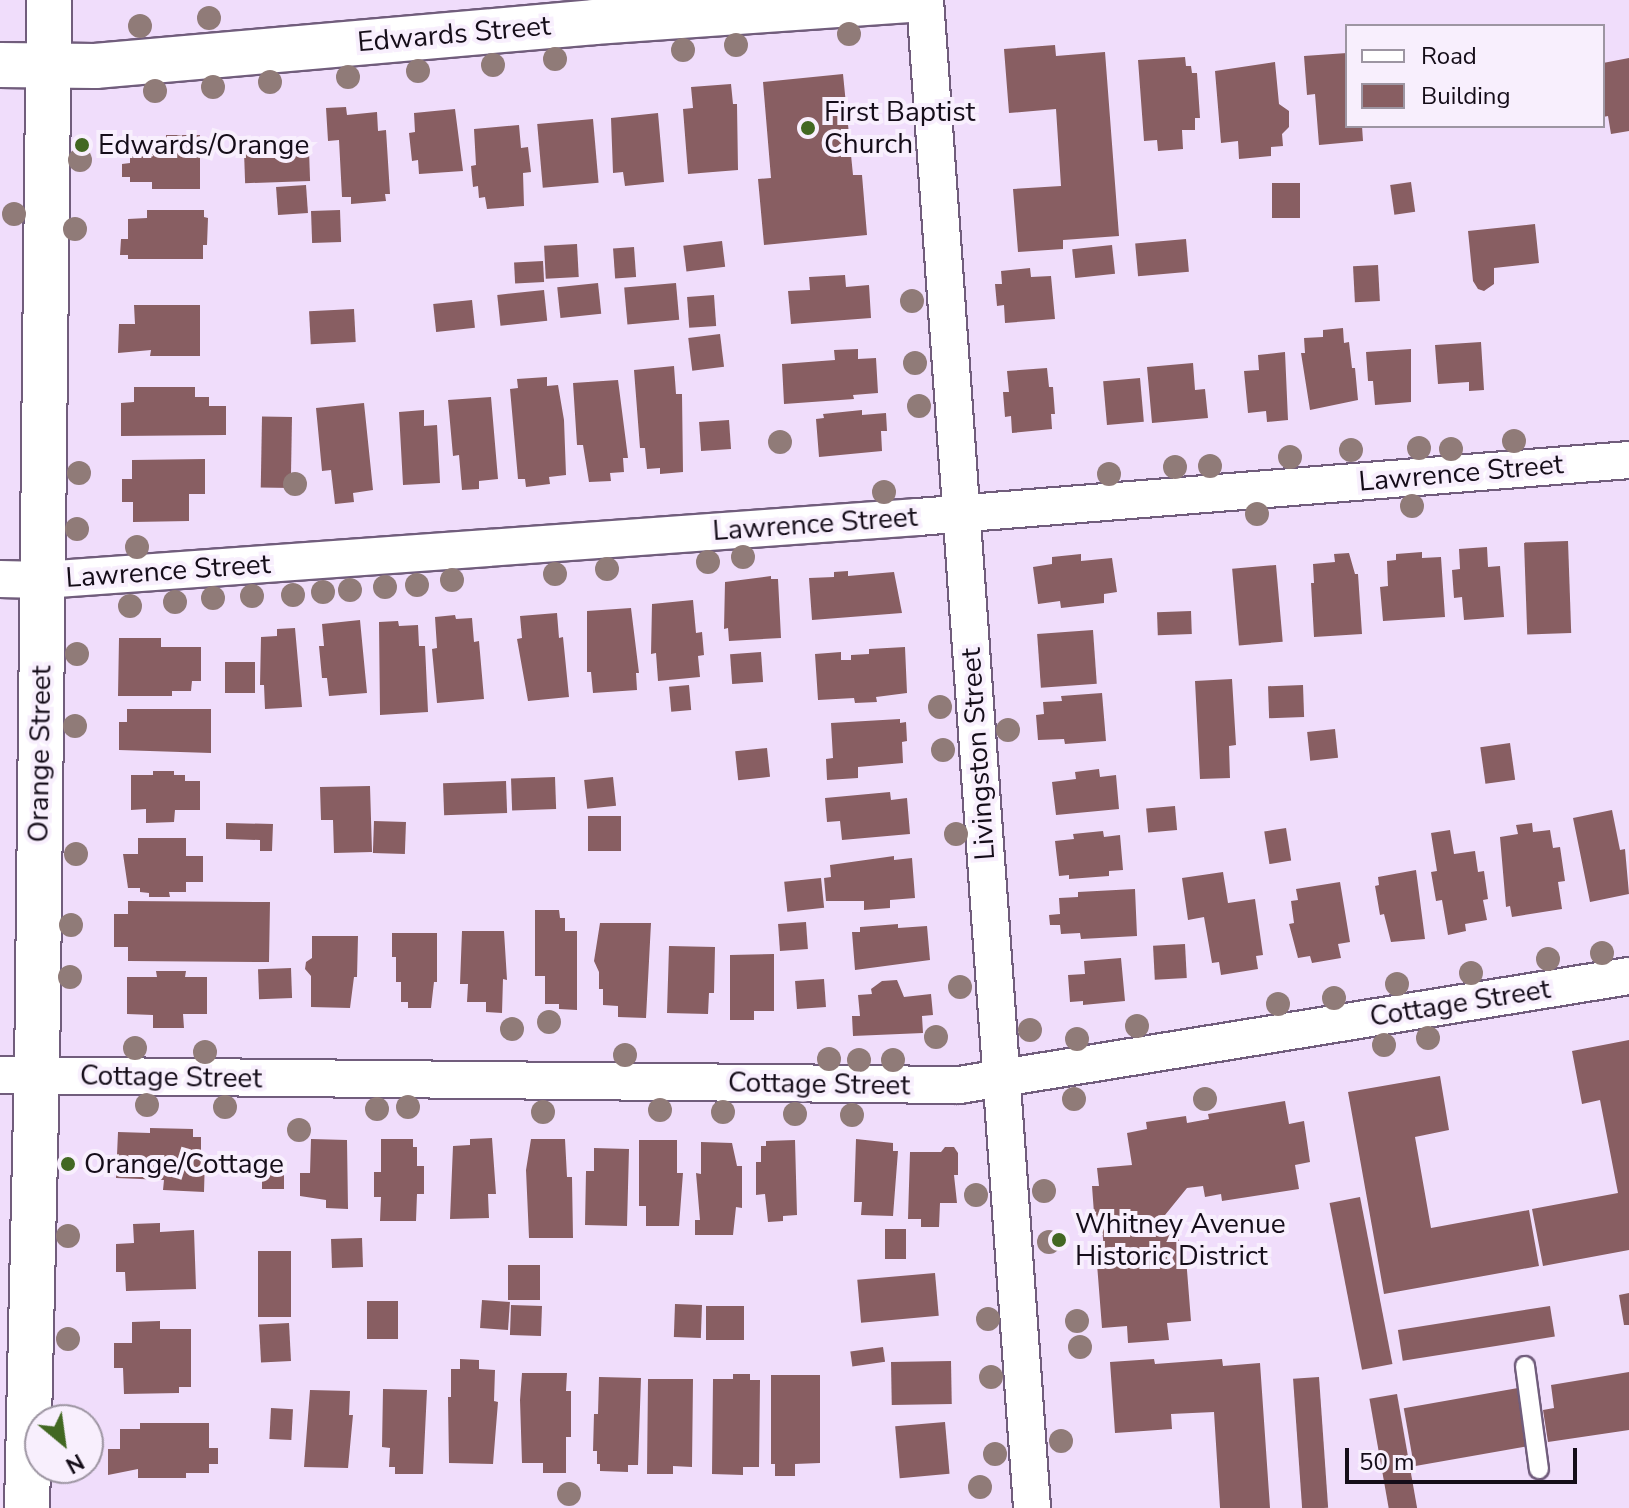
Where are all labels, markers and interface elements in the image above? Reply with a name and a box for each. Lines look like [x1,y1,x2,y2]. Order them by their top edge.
street label: Edwards Street [356,9,552,59]
legend [1345,24,1605,128]
text: Road [1421,40,1477,72]
text: Building [1421,80,1511,112]
place label: First Baptist Church [824,95,975,161]
marker: First Baptist Church [799,119,817,137]
place label: Edwards/Orange [98,128,309,162]
marker: Edwards/Orange [73,136,91,154]
street label: Lawrence Street [1357,447,1565,499]
street label: Lawrence Street [711,500,919,548]
street label: Lawrence Street [64,547,272,595]
street label: Livingston Street [954,647,1002,861]
street label: Orange Street [22,665,58,843]
street label: Cottage Street [1367,972,1553,1034]
street label: Cottage Street [80,1059,262,1095]
street label: Cottage Street [728,1066,910,1102]
place label: Orange/Cottage [84,1147,284,1181]
marker: Orange/Cottage [59,1155,77,1173]
place label: Whitney Avenue Historic District [1075,1207,1286,1273]
marker: Whitney Avenue Historic District [1050,1231,1068,1249]
north arrow [24,1404,104,1484]
scale bar [1349,1432,1581,1482]
text: N [60,1446,89,1480]
text: 50 m [1359,1446,1415,1478]

